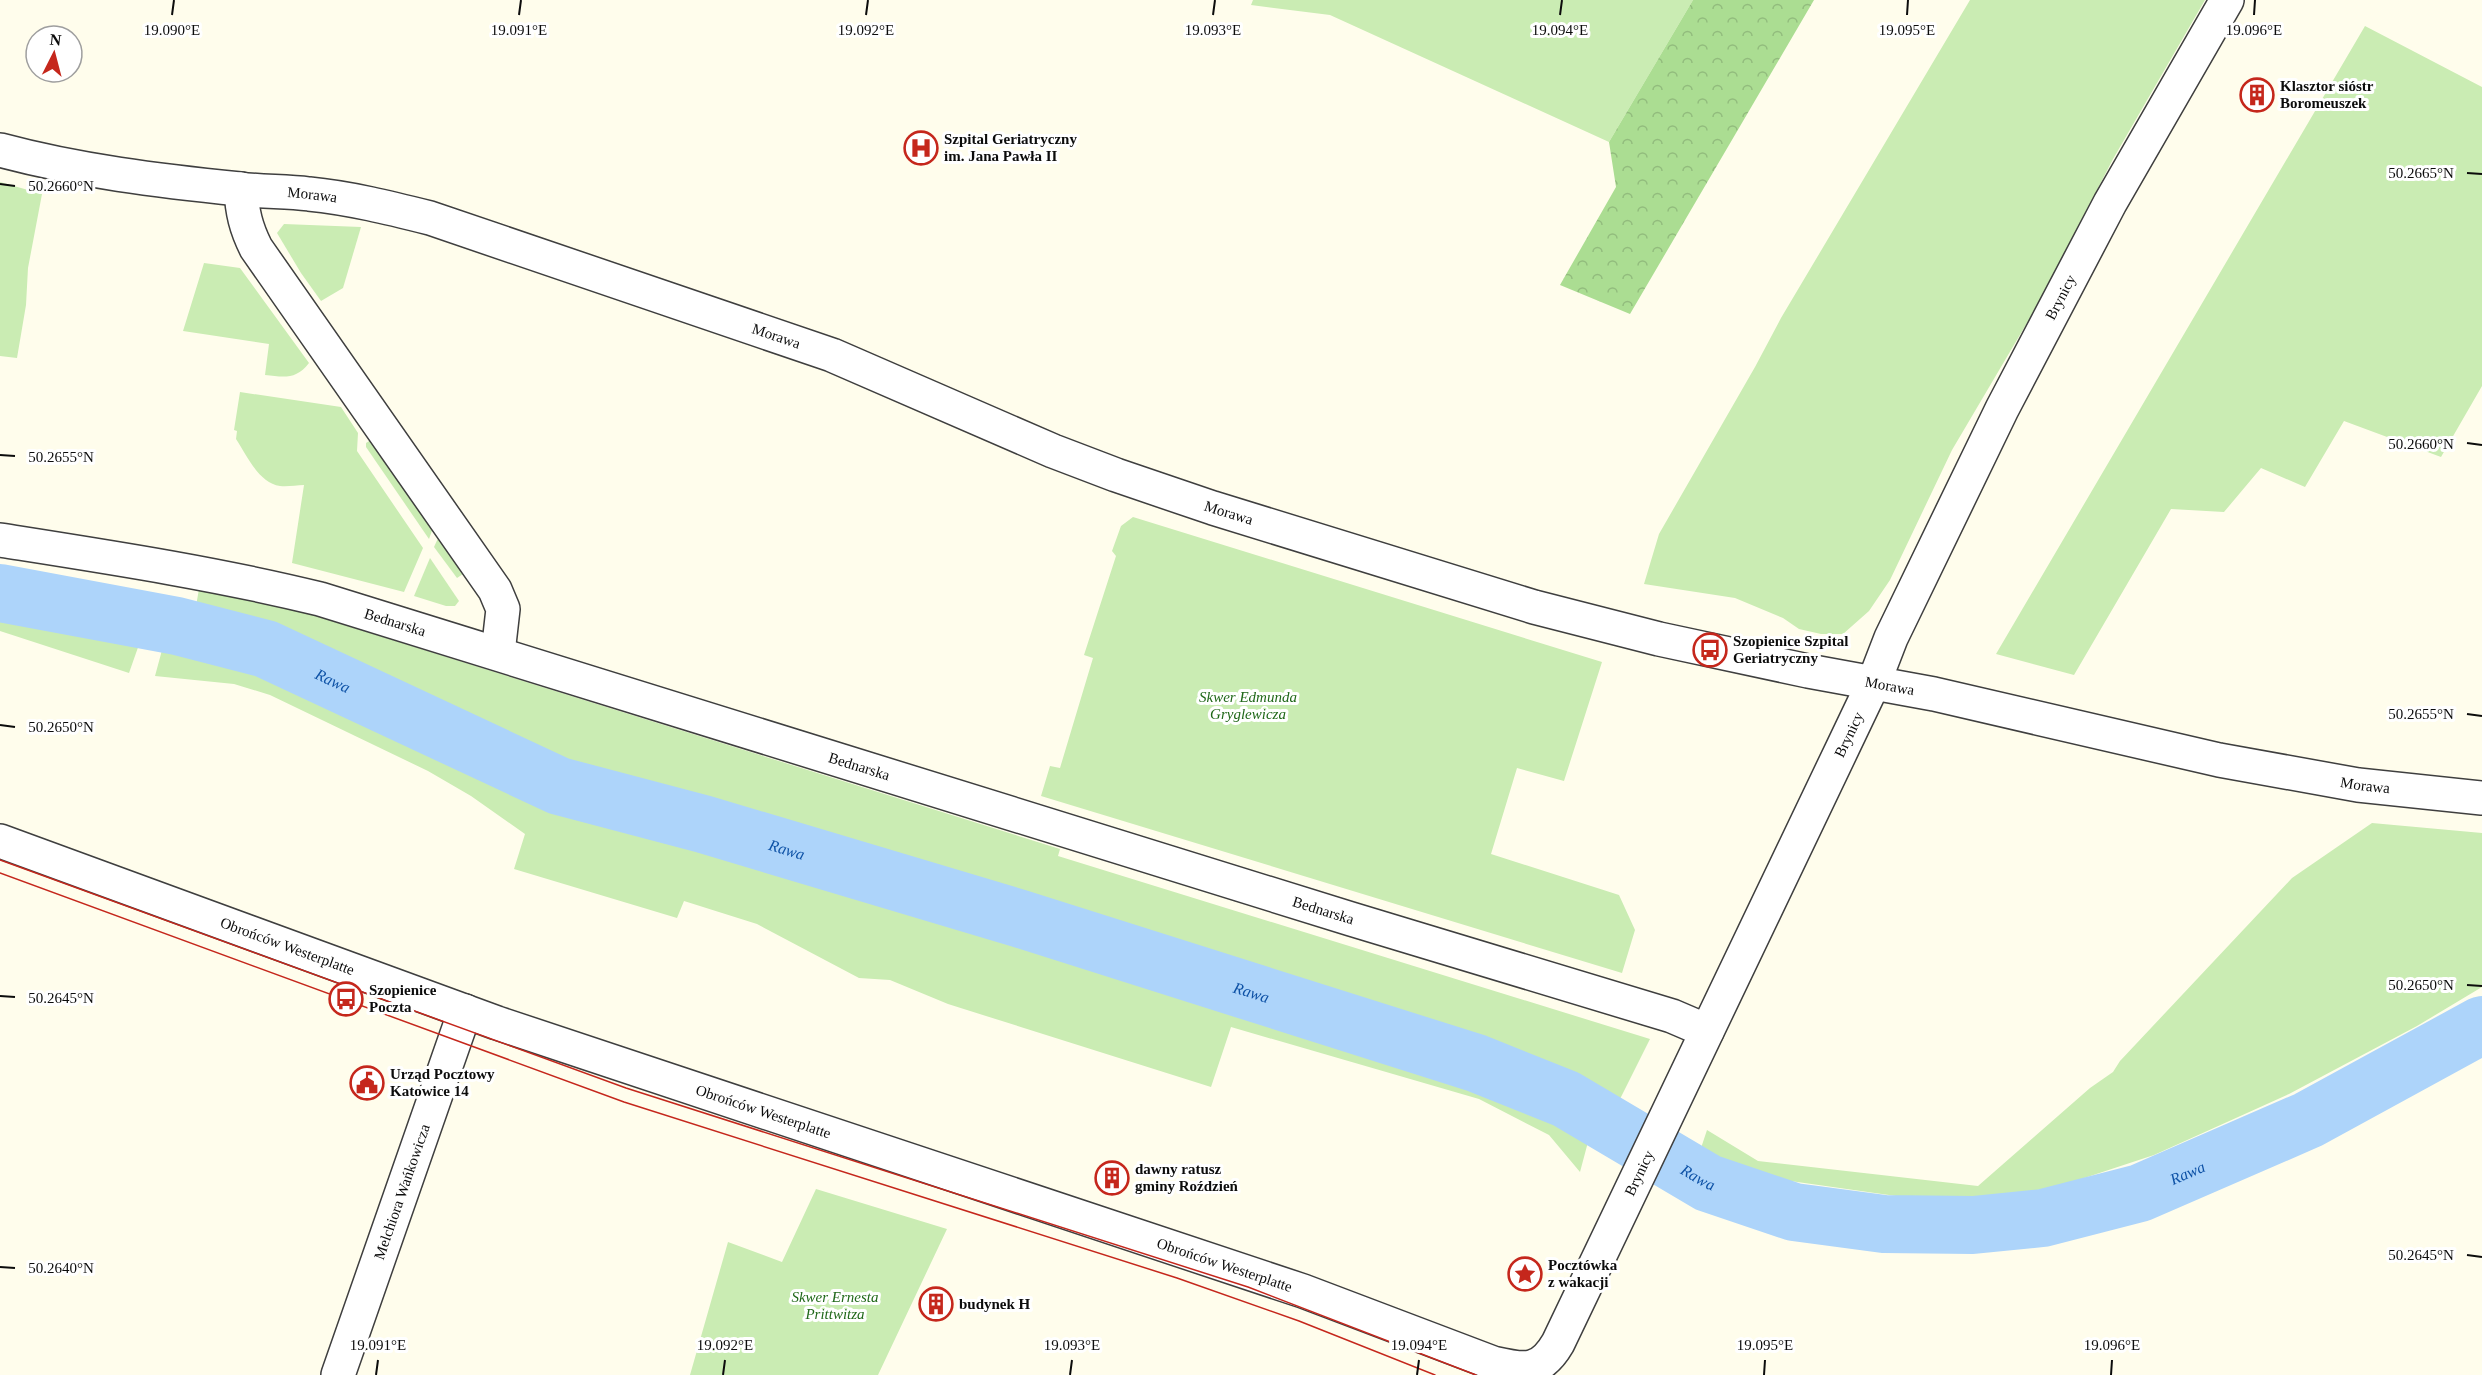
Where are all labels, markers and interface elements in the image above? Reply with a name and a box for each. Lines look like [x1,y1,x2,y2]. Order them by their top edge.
text: 19.090°E [144,22,200,38]
text: 19.091°E [491,22,547,38]
text: 19.092°E [838,22,894,38]
text: 19.093°E [1185,22,1241,38]
text: 19.094°E [1532,22,1588,38]
text: 19.095°E [1879,22,1935,38]
text: 19.096°E [2226,22,2282,38]
north arrow [24,24,84,84]
text: N [49,31,63,49]
building icon: Klasztor sióstr Boromeuszek [2239,77,2275,113]
place label: Klasztor sióstr Boromeuszek [2280,78,2374,111]
hospital icon: Szpital Geriatryczny im. Jana Pawła II [903,130,939,166]
place label: Szpital Geriatryczny im. Jana Pawła II [944,131,1077,164]
text: 50.2665°N [2388,165,2454,181]
text: 50.2660°N [28,178,94,194]
street label: Morawa [287,184,339,206]
street label: Brynicy [2042,272,2079,322]
street label: Morawa [750,320,803,352]
text: 50.2660°N [2388,436,2454,452]
text: 50.2655°N [28,449,94,465]
street label: Morawa [1202,498,1255,528]
street label: Bednarska [362,605,428,639]
bus stop icon: Szopienice Szpital Geriatryczny [1692,632,1728,668]
place label: Szopienice Szpital Geriatryczny [1733,633,1848,666]
water label: Rawa [312,665,353,696]
street label: Morawa [1864,674,1916,698]
park label: Skwer Edmunda Gryglewicza [1199,689,1297,722]
text: 50.2655°N [2388,706,2454,722]
street label: Brynicy [1831,709,1867,760]
text: 50.2650°N [28,719,94,735]
street label: Bednarska [826,749,892,783]
street label: Morawa [2339,774,2391,796]
water label: Rawa [766,836,807,863]
street label: Bednarska [1291,893,1356,928]
street label: Obrońców Westerplatte [218,914,357,978]
text: 50.2650°N [2388,977,2454,993]
water label: Rawa [1230,979,1271,1006]
bus stop icon: Szopienice Poczta [328,981,364,1017]
place label: Szopienice Poczta [369,982,437,1015]
text: 50.2645°N [28,990,94,1006]
public building icon: Urząd Pocztowy Katowice 14 [349,1065,385,1101]
place label: Urząd Pocztowy Katowice 14 [390,1066,495,1099]
street label: Obrońców Westerplatte [694,1082,833,1142]
street label: Melchiora Wańkowicza [371,1122,433,1262]
street label: Brynicy [1622,1147,1657,1198]
water label: Rawa [2166,1158,2208,1188]
building icon: dawny ratusz gminy Roździeń [1094,1160,1130,1196]
place label: dawny ratusz gminy Roździeń [1135,1161,1239,1194]
water label: Rawa [1677,1161,1717,1194]
street label: Obrońców Westerplatte [1155,1235,1295,1295]
text: 50.2645°N [2388,1247,2454,1263]
place icon: Pocztówka z wakacji [1507,1256,1543,1292]
place label: Pocztówka z wakacji [1548,1257,1618,1290]
text: 50.2640°N [28,1260,94,1276]
building icon: budynek H [918,1286,954,1322]
park label: Skwer Ernesta Prittwitza [791,1289,879,1322]
place label: budynek H [959,1296,1031,1312]
text: 19.091°E [350,1337,406,1353]
text: 19.092°E [697,1337,753,1353]
text: 19.093°E [1044,1337,1100,1353]
text: 19.094°E [1391,1337,1447,1353]
text: 19.095°E [1737,1337,1793,1353]
text: 19.096°E [2084,1337,2140,1353]

